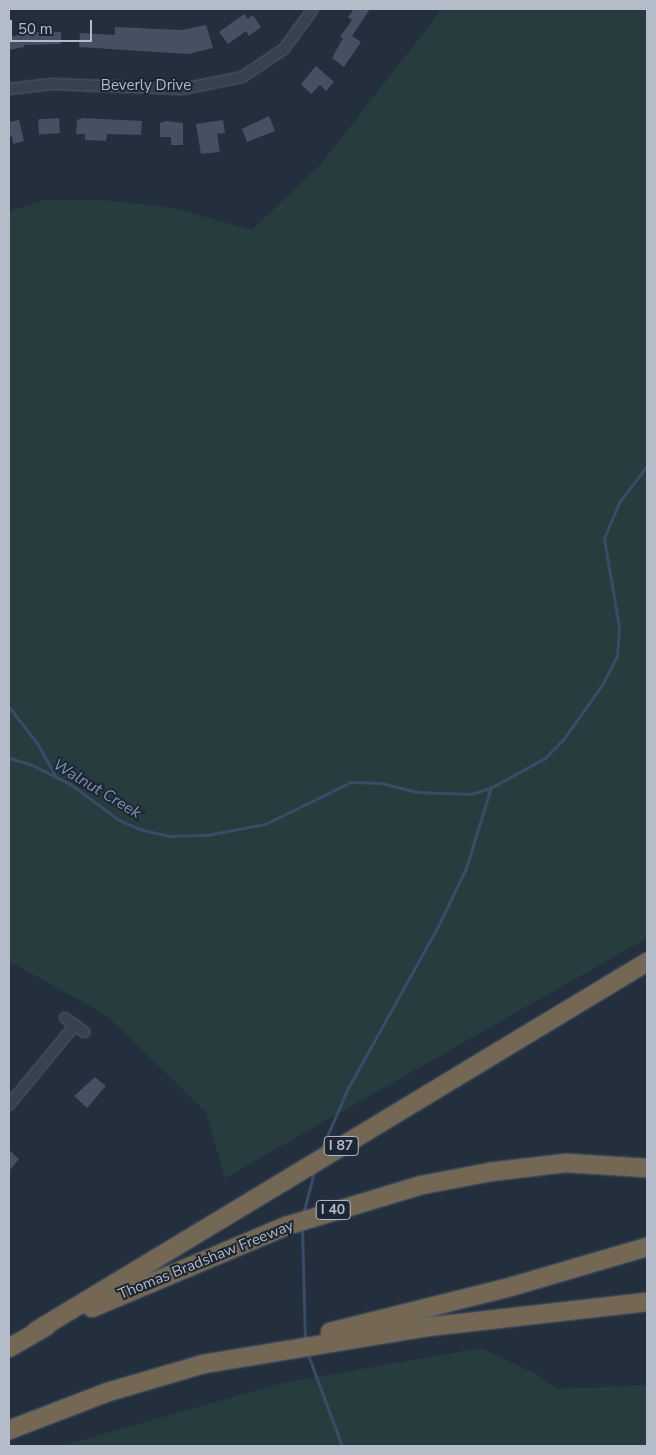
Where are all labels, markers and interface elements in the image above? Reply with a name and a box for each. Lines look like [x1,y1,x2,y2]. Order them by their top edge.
scale bar [12,10,95,42]
text: 50 m [18,19,53,39]
street label: Beverly Drive [101,77,191,95]
water label: Walnut Creek [50,755,144,823]
road number: I 87 [324,1134,358,1158]
road number: I 40 [316,1198,350,1222]
street label: Thomas Bradshaw Freeway [116,1217,296,1303]

